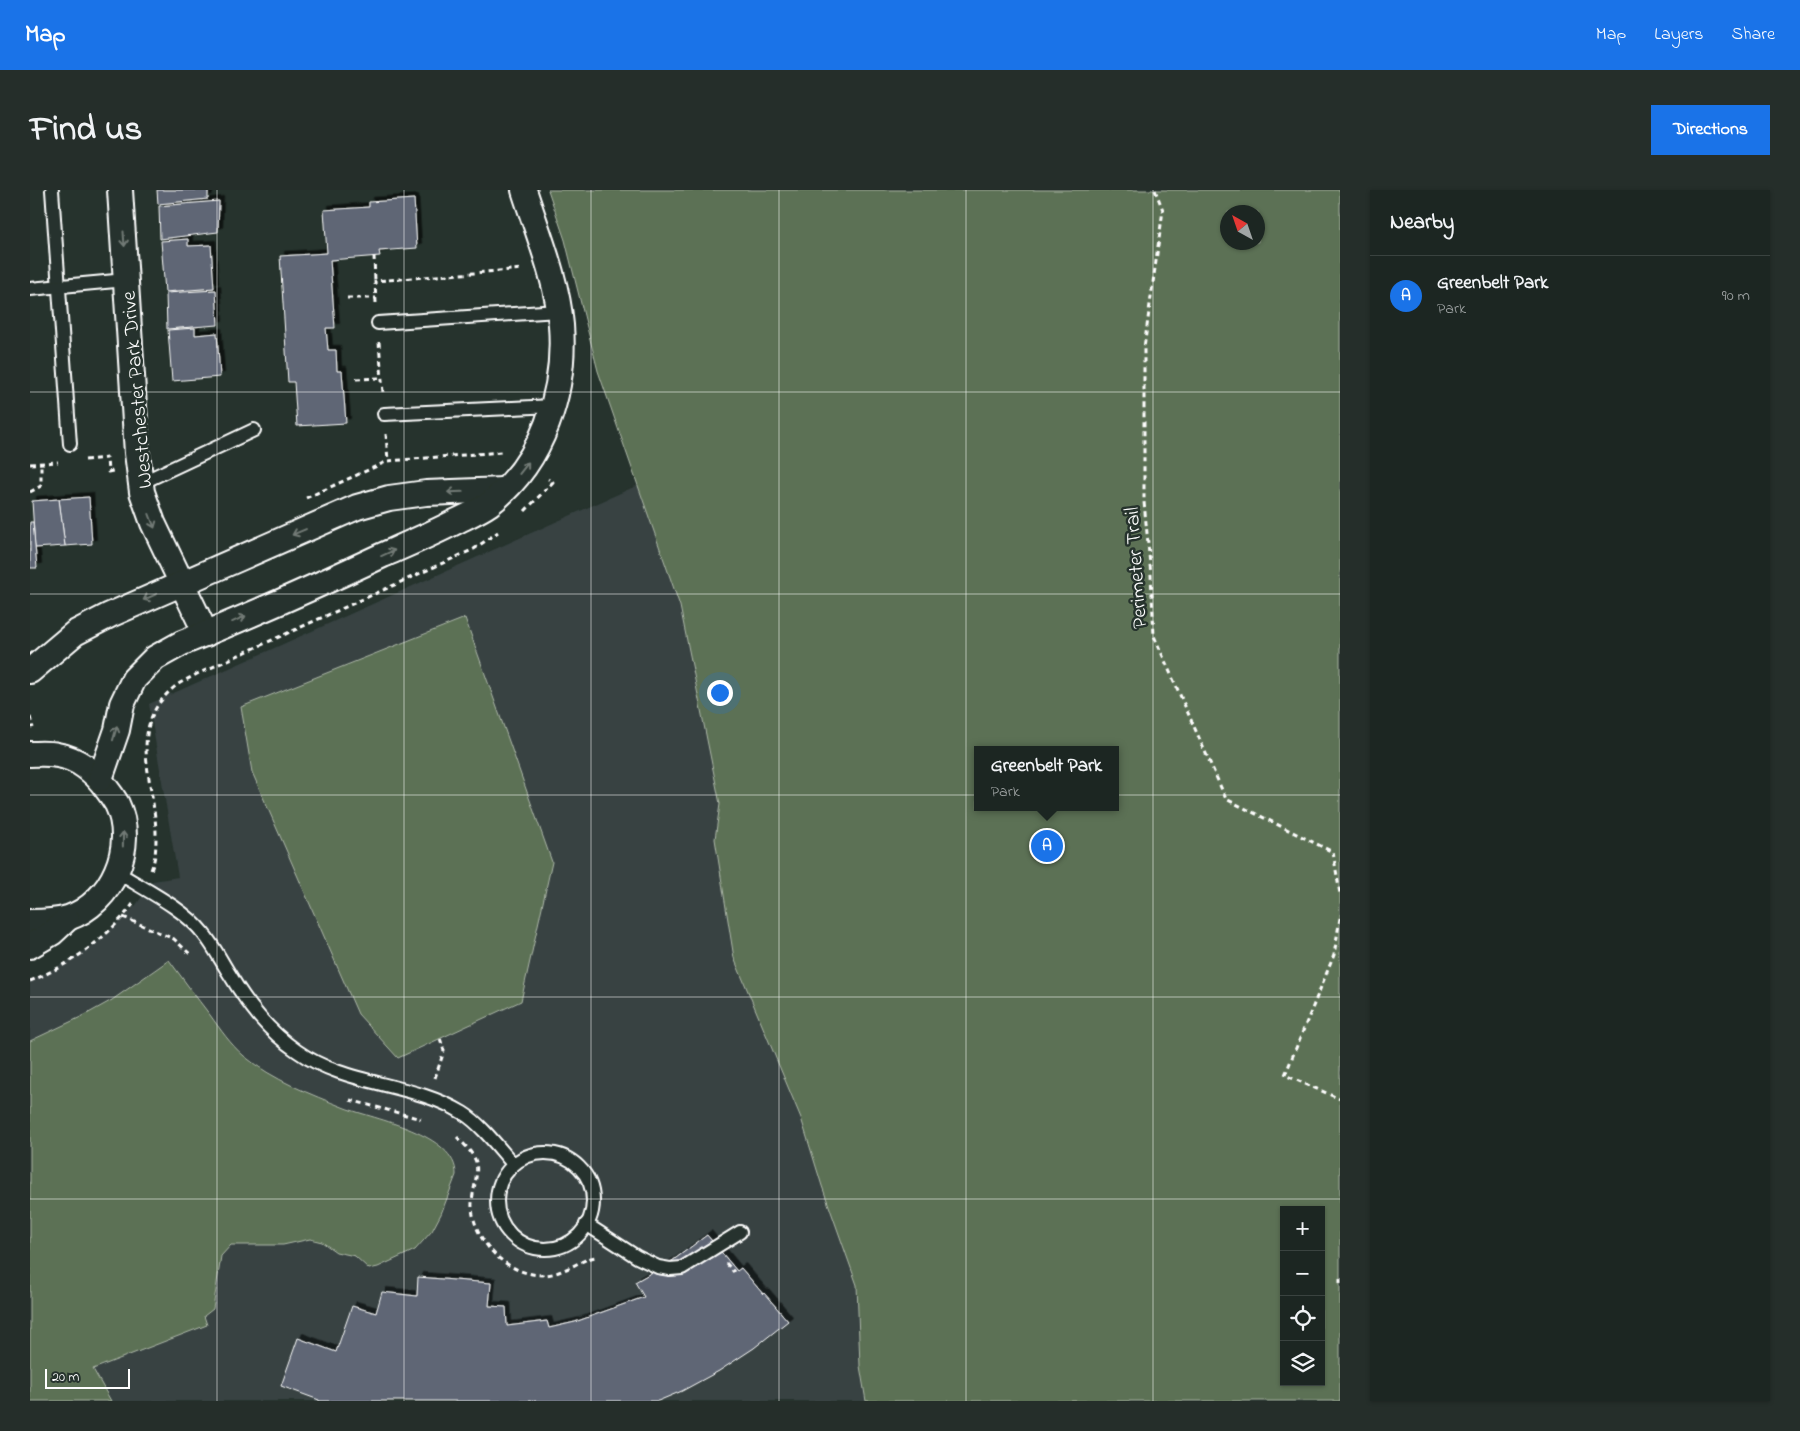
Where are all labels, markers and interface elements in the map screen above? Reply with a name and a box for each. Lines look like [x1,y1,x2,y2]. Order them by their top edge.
text: Map [25,18,66,53]
text: Map [1596,22,1626,48]
text: Layers [1654,22,1704,48]
text: Share [1732,22,1775,48]
text: Find us [30,105,142,156]
button: Directions [1651,105,1770,155]
north arrow [1220,205,1265,250]
text: Nearby [1390,208,1454,238]
one-way arrow [119,230,128,246]
text: Greenbelt Park [1437,270,1548,297]
text: A [1401,284,1411,308]
text: 90 m [1722,284,1750,308]
street label: Westchester Park Drive [114,289,162,490]
text: Park [1437,297,1466,321]
one-way arrow [518,462,529,475]
one-way arrow [447,487,464,497]
street label: Perimeter Trail [1118,506,1156,630]
one-way arrow [148,513,158,528]
one-way arrow [292,528,307,538]
one-way arrow [380,548,395,558]
one-way arrow [143,593,158,602]
one-way arrow [231,614,246,624]
your location [707,680,733,706]
one-way arrow [111,725,121,741]
popup [974,746,1119,811]
text: Greenbelt Park [991,753,1102,780]
text: Park [991,780,1020,804]
pin: A [1031,827,1063,865]
one-way arrow [118,832,128,848]
map controls [1280,1206,1325,1386]
button: + [1280,1206,1325,1251]
button: − [1280,1251,1325,1296]
button: locate [1280,1296,1325,1341]
button: layers [1280,1341,1325,1386]
scale bar [45,1366,130,1389]
text: 20 m [52,1367,79,1388]

